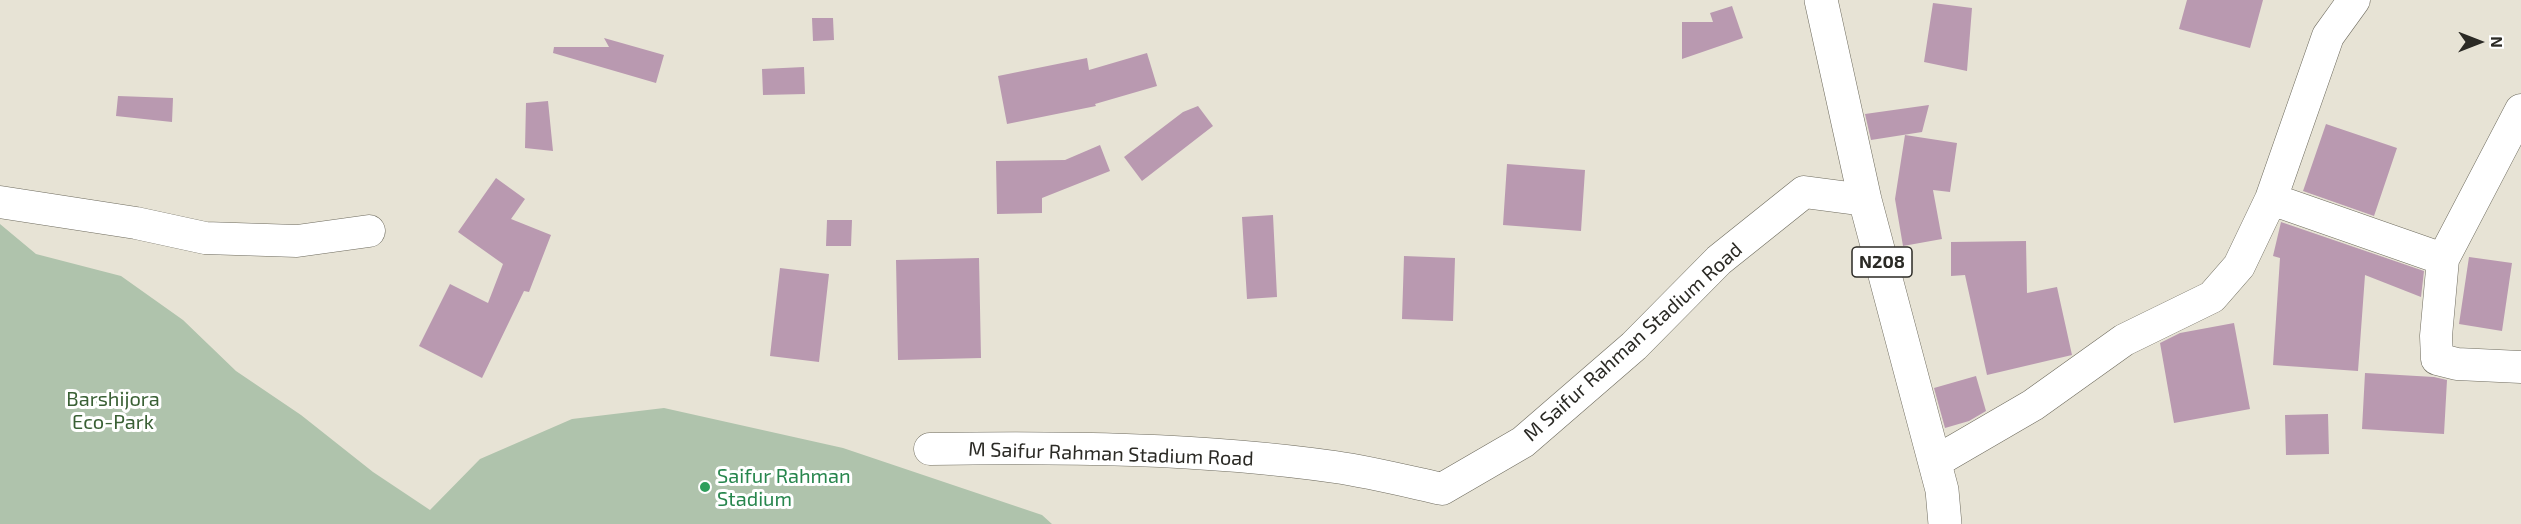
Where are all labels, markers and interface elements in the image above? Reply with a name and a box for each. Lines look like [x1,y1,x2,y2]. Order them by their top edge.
north arrow [2449,12,2509,72]
text: N [2488,36,2507,48]
street label: M Saifur Rahman Stadium Road [1519,237,1747,447]
road number: N208 [1852,247,1912,277]
park label: Barshijora Eco-Park [66,387,160,434]
street label: M Saifur Rahman Stadium Road [968,437,1254,471]
place label: Saifur Rahman Stadium [717,464,851,511]
marker: Saifur Rahman Stadium [698,480,712,494]

